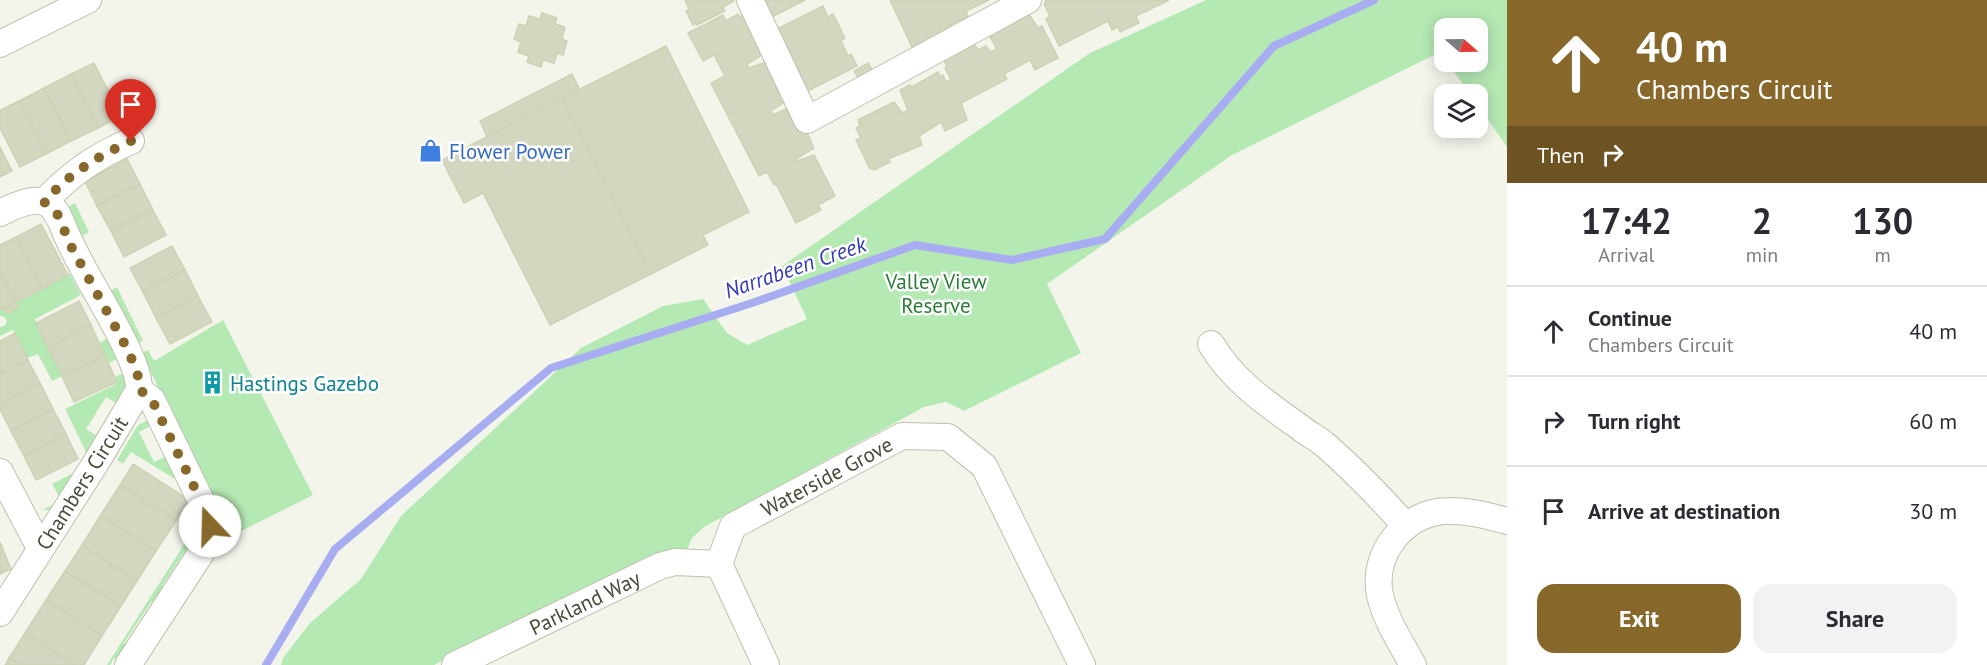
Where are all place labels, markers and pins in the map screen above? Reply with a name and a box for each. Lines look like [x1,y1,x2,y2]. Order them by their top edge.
pin [105,79,156,141]
shop icon: Flower Power [418,138,444,164]
place label: Flower Power [449,138,571,165]
building icon: Hastings Gazebo [199,370,225,396]
place label: Hastings Gazebo [230,370,379,397]

